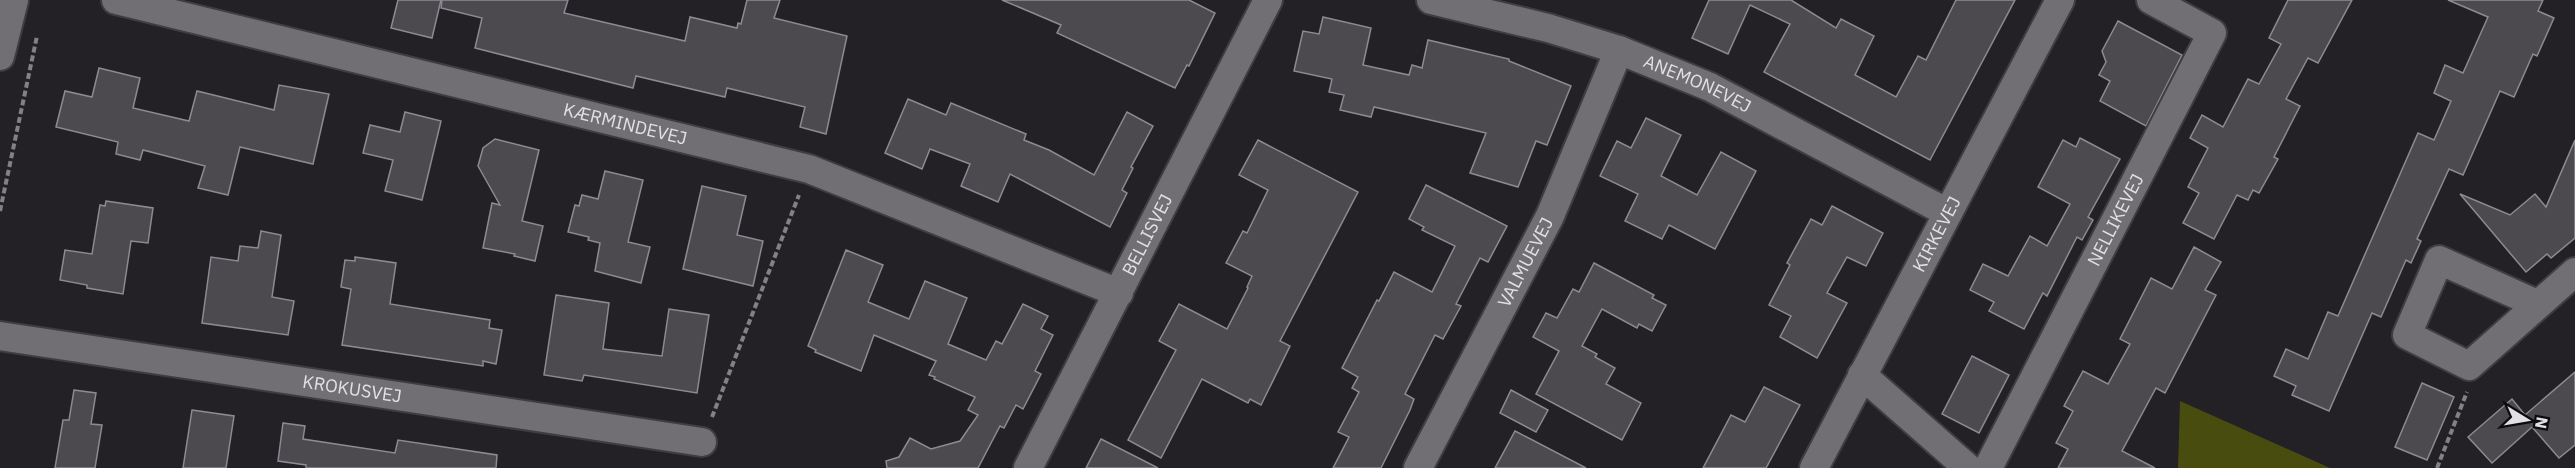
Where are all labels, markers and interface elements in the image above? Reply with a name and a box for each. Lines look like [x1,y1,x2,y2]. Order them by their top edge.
street label: ANEMONEVEJ [1640,49,1755,118]
street label: KÆRMINDEVEJ [561,97,689,150]
street label: NELLIKEVEJ [2082,170,2149,270]
street label: BELLISVEJ [1117,190,1178,279]
street label: KIRKEVEJ [1907,192,1966,276]
street label: VALMUEVEJ [1492,213,1558,311]
street label: KROKUSVEJ [301,370,403,407]
north arrow [2497,390,2557,450]
text: N [2531,415,2553,430]

